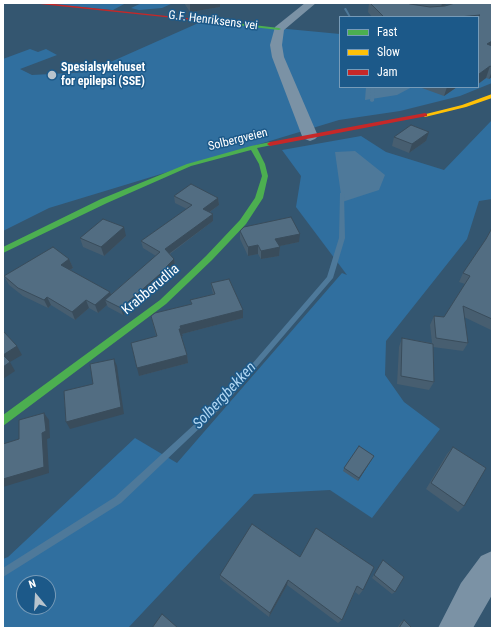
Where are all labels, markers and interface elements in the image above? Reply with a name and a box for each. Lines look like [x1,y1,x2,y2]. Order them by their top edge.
street label: G.F. Henriksens vei [168,8,258,34]
legend [339,16,479,88]
text: Fast [377,25,397,39]
text: Slow [377,45,400,59]
place label: Spesialsykehuset for epilepsi (SSE) [61,61,145,89]
text: Jam [377,65,398,79]
marker: Spesialsykehuset for epilepsi (SSE) [46,69,58,81]
street label: Solbergveien [207,126,269,154]
street label: Krabberudlia [119,261,183,319]
water label: Solbergbekken [190,359,260,433]
north arrow [16,575,56,615]
text: N [27,577,38,591]

